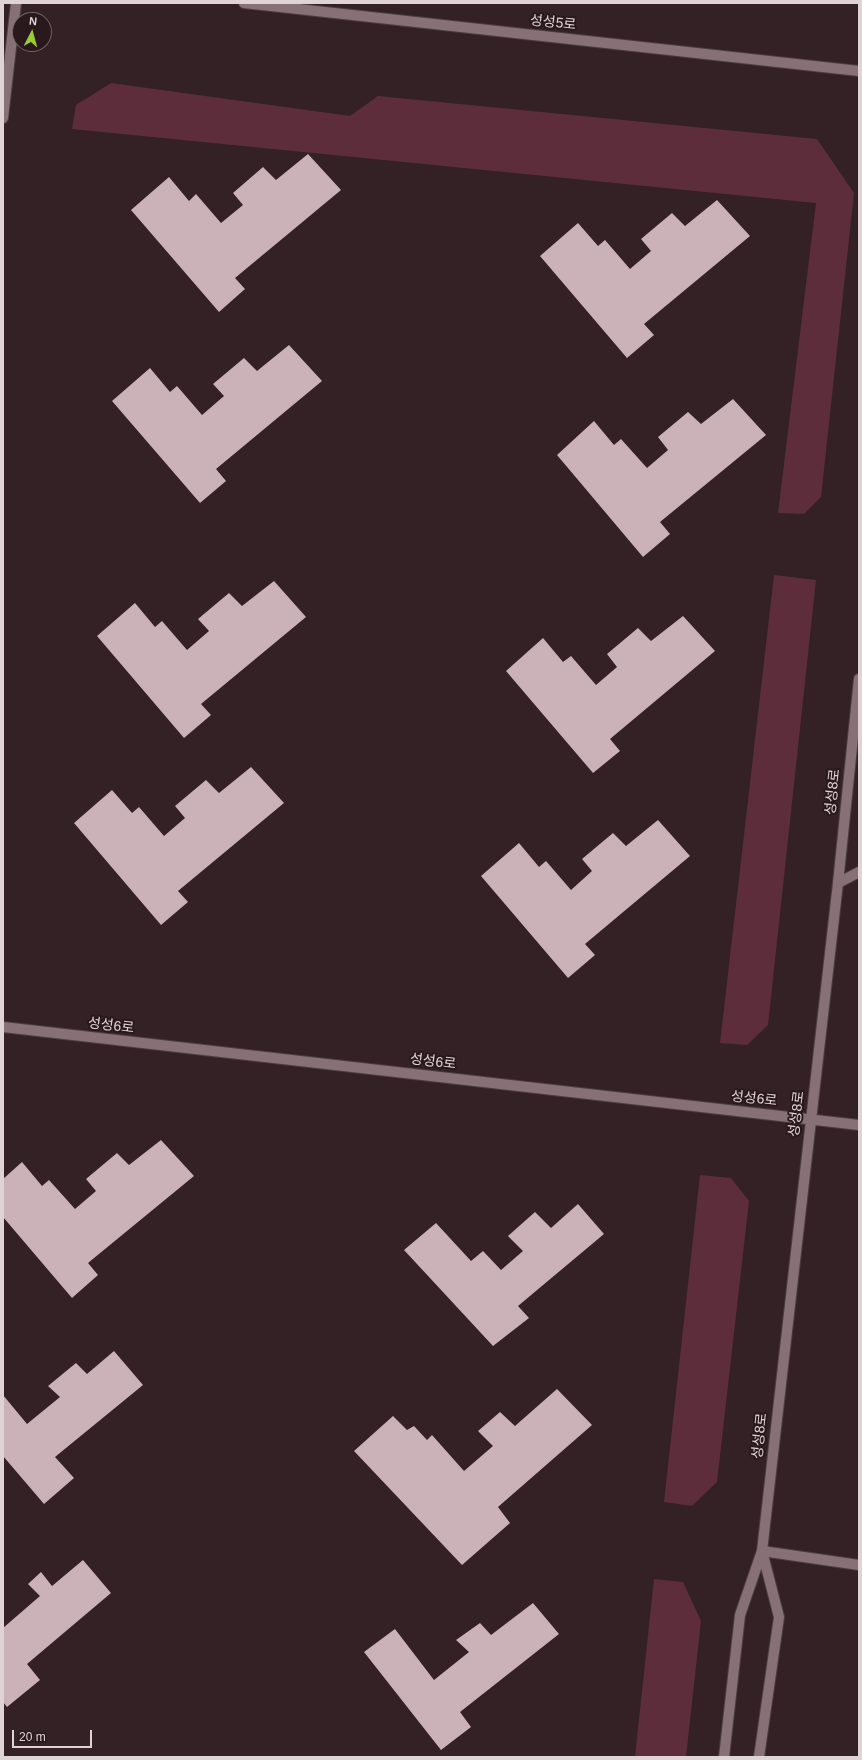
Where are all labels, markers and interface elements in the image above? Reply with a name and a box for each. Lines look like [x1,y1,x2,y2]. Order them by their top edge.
north arrow [12,12,52,52]
street label: 성성5로 [529,12,577,34]
text: N [29,15,38,27]
street label: 성성8로 [822,768,844,816]
street label: 성성6로 [87,1015,135,1037]
street label: 성성6로 [409,1051,457,1073]
street label: 성성6로 [730,1088,778,1110]
street label: 성성8로 [786,1090,808,1138]
street label: 성성8로 [749,1412,771,1460]
scale bar [14,1722,94,1748]
text: 20 m [19,1730,46,1744]

